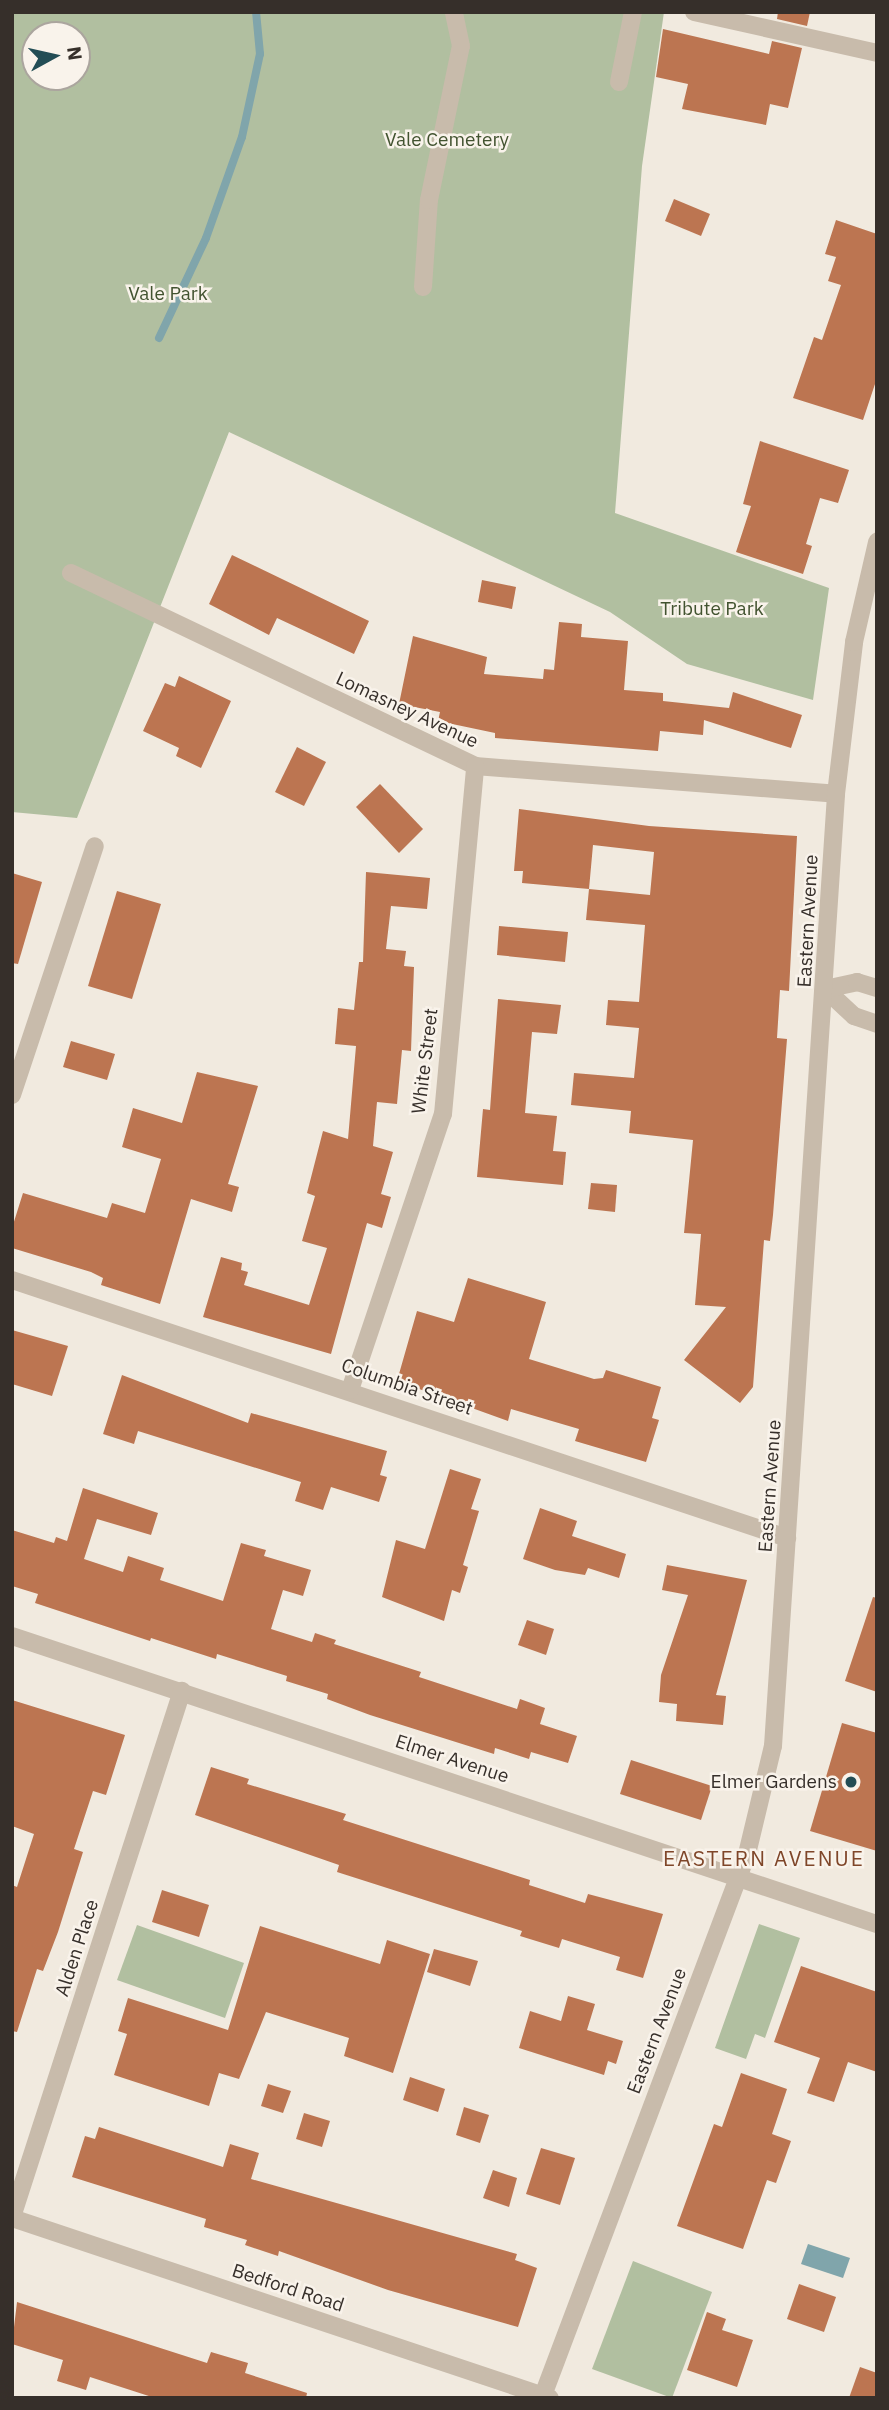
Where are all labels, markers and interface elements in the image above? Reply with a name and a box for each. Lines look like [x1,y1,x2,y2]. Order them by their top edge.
north arrow [21,21,91,91]
text: N [62,45,88,62]
park label: Vale Cemetery [385,129,509,151]
park label: Vale Park [128,283,208,305]
park label: Tribute Park [660,598,764,620]
street label: Lomasney Avenue [332,667,482,753]
street label: Eastern Avenue [793,854,823,988]
street label: White Street [407,1007,443,1115]
street label: Columbia Street [338,1354,476,1420]
street label: Eastern Avenue [754,1419,786,1553]
street label: Elmer Avenue [392,1730,512,1788]
place label: Elmer Gardens [711,1771,837,1793]
marker: Elmer Gardens [843,1774,859,1790]
district label: EASTERN AVENUE [665,1845,863,1871]
street label: Alden Place [51,1897,103,1999]
street label: Eastern Avenue [623,1965,691,2097]
street label: Bedford Road [229,2259,347,2317]

